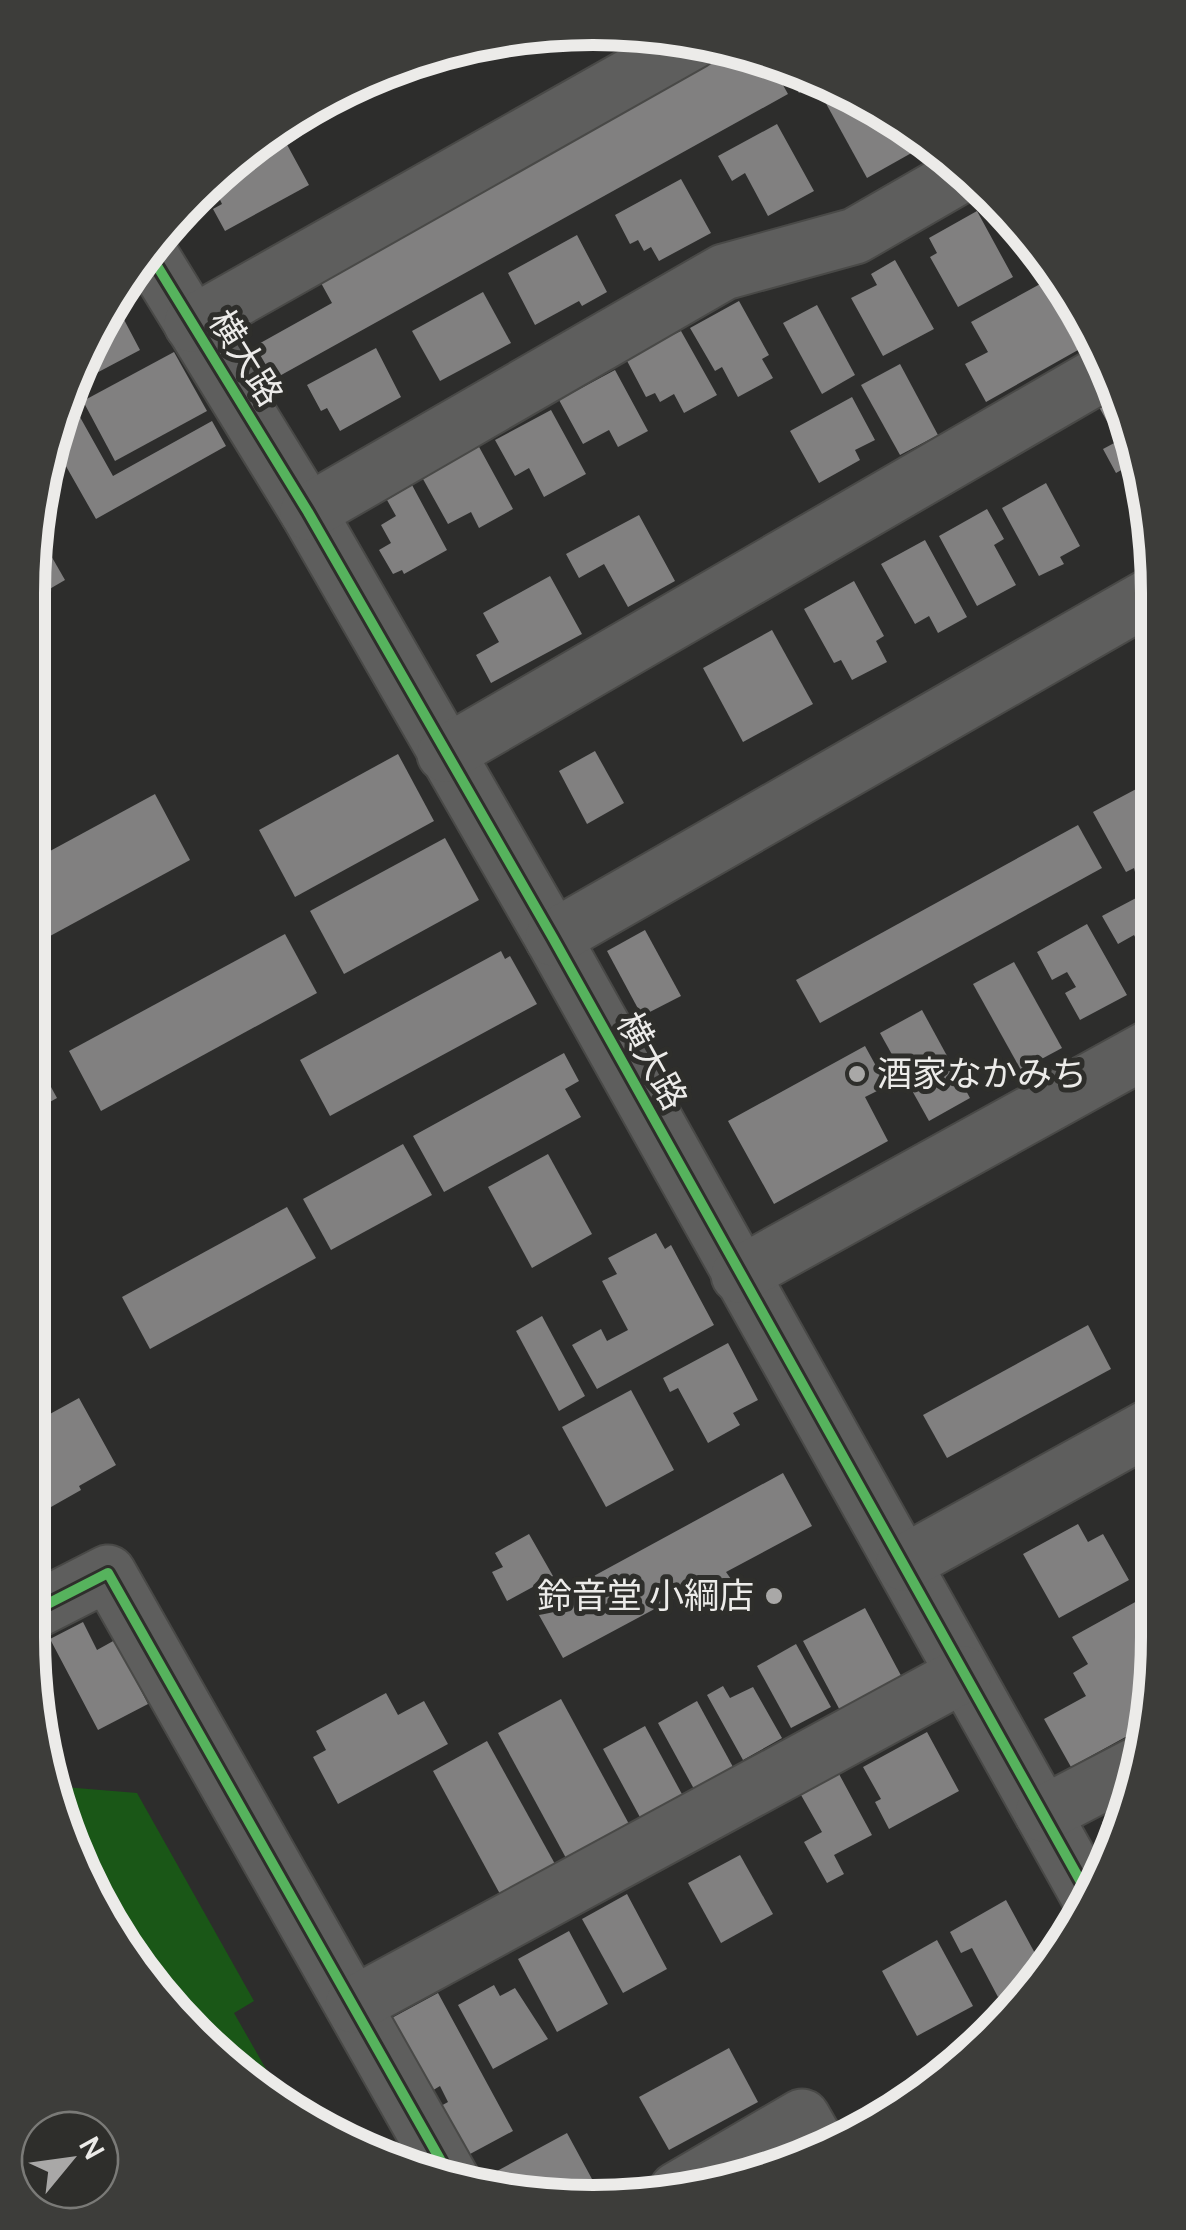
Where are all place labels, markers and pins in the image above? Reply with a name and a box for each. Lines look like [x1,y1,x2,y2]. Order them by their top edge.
place label: 酒家なかみち [877,1049,1087,1097]
marker: 酒家なかみち [846,1063,868,1085]
place label: 鈴音堂 小綱店 [537,1571,754,1619]
marker: 鈴音堂 小綱店 [763,1585,785,1607]

